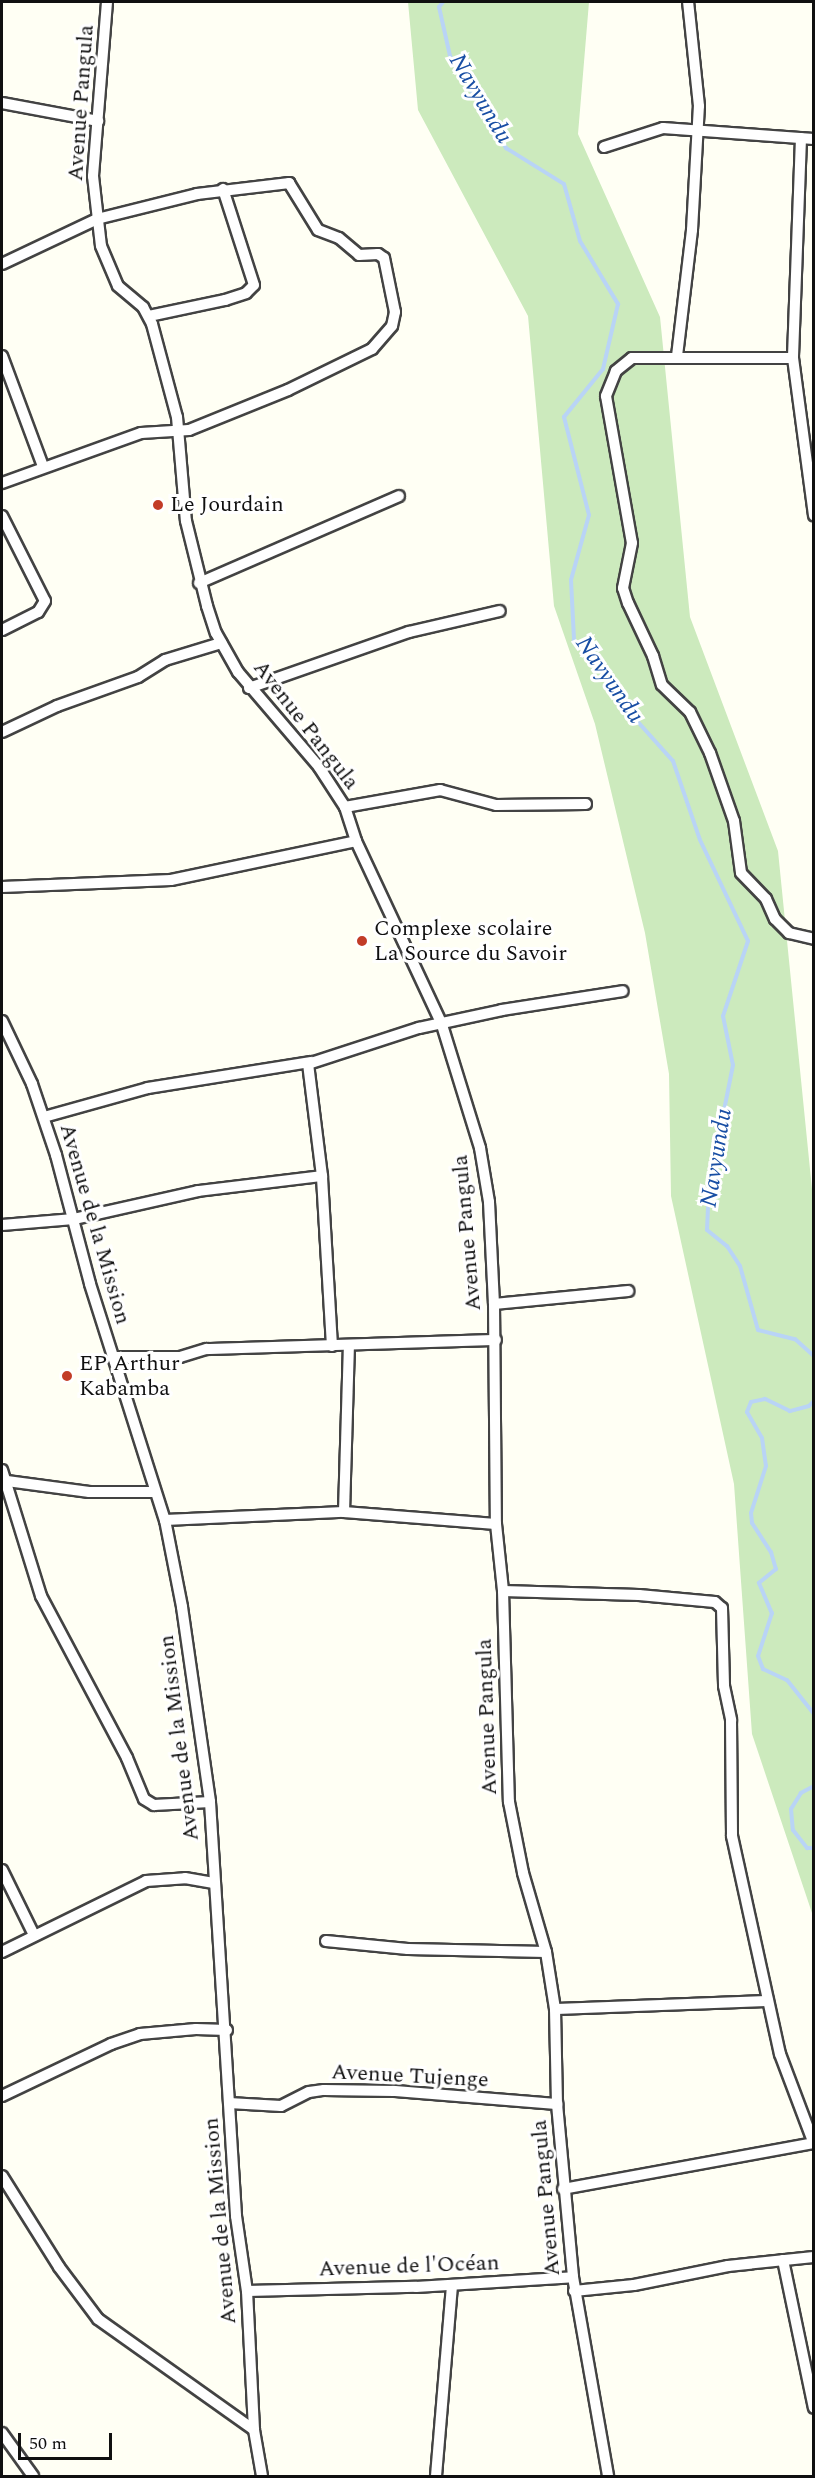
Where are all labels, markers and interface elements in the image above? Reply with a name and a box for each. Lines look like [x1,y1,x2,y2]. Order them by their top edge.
street label: Avenue Pangula [62,24,100,182]
water label: Navyundu [442,49,518,149]
place label: Le Jourdain [170,492,284,518]
marker: Le Jourdain [151,498,165,512]
water label: Navyundu [569,631,649,729]
street label: Avenue Pangula [247,655,365,795]
place label: Complexe scolaire La Source du Savoir [374,915,567,966]
marker: Complexe scolaire La Source du Savoir [355,934,369,948]
water label: Navyundu [695,1106,739,1210]
street label: Avenue de la Mission [54,1121,136,1327]
street label: Avenue Pangula [447,1154,487,1312]
place label: EP Arthur Kabamba [79,1350,180,1402]
marker: EP Arthur Kabamba [60,1369,74,1383]
street label: Avenue de la Mission [153,1633,205,1843]
street label: Avenue Pangula [471,1638,503,1796]
street label: Avenue Tujenge [331,2059,489,2093]
street label: Avenue de la Mission [198,2116,242,2326]
street label: Avenue Pangula [526,2119,566,2277]
street label: Avenue de l'Océan [318,2250,500,2282]
scale bar [21,2421,116,2459]
text: 50 m [29,2430,67,2457]

